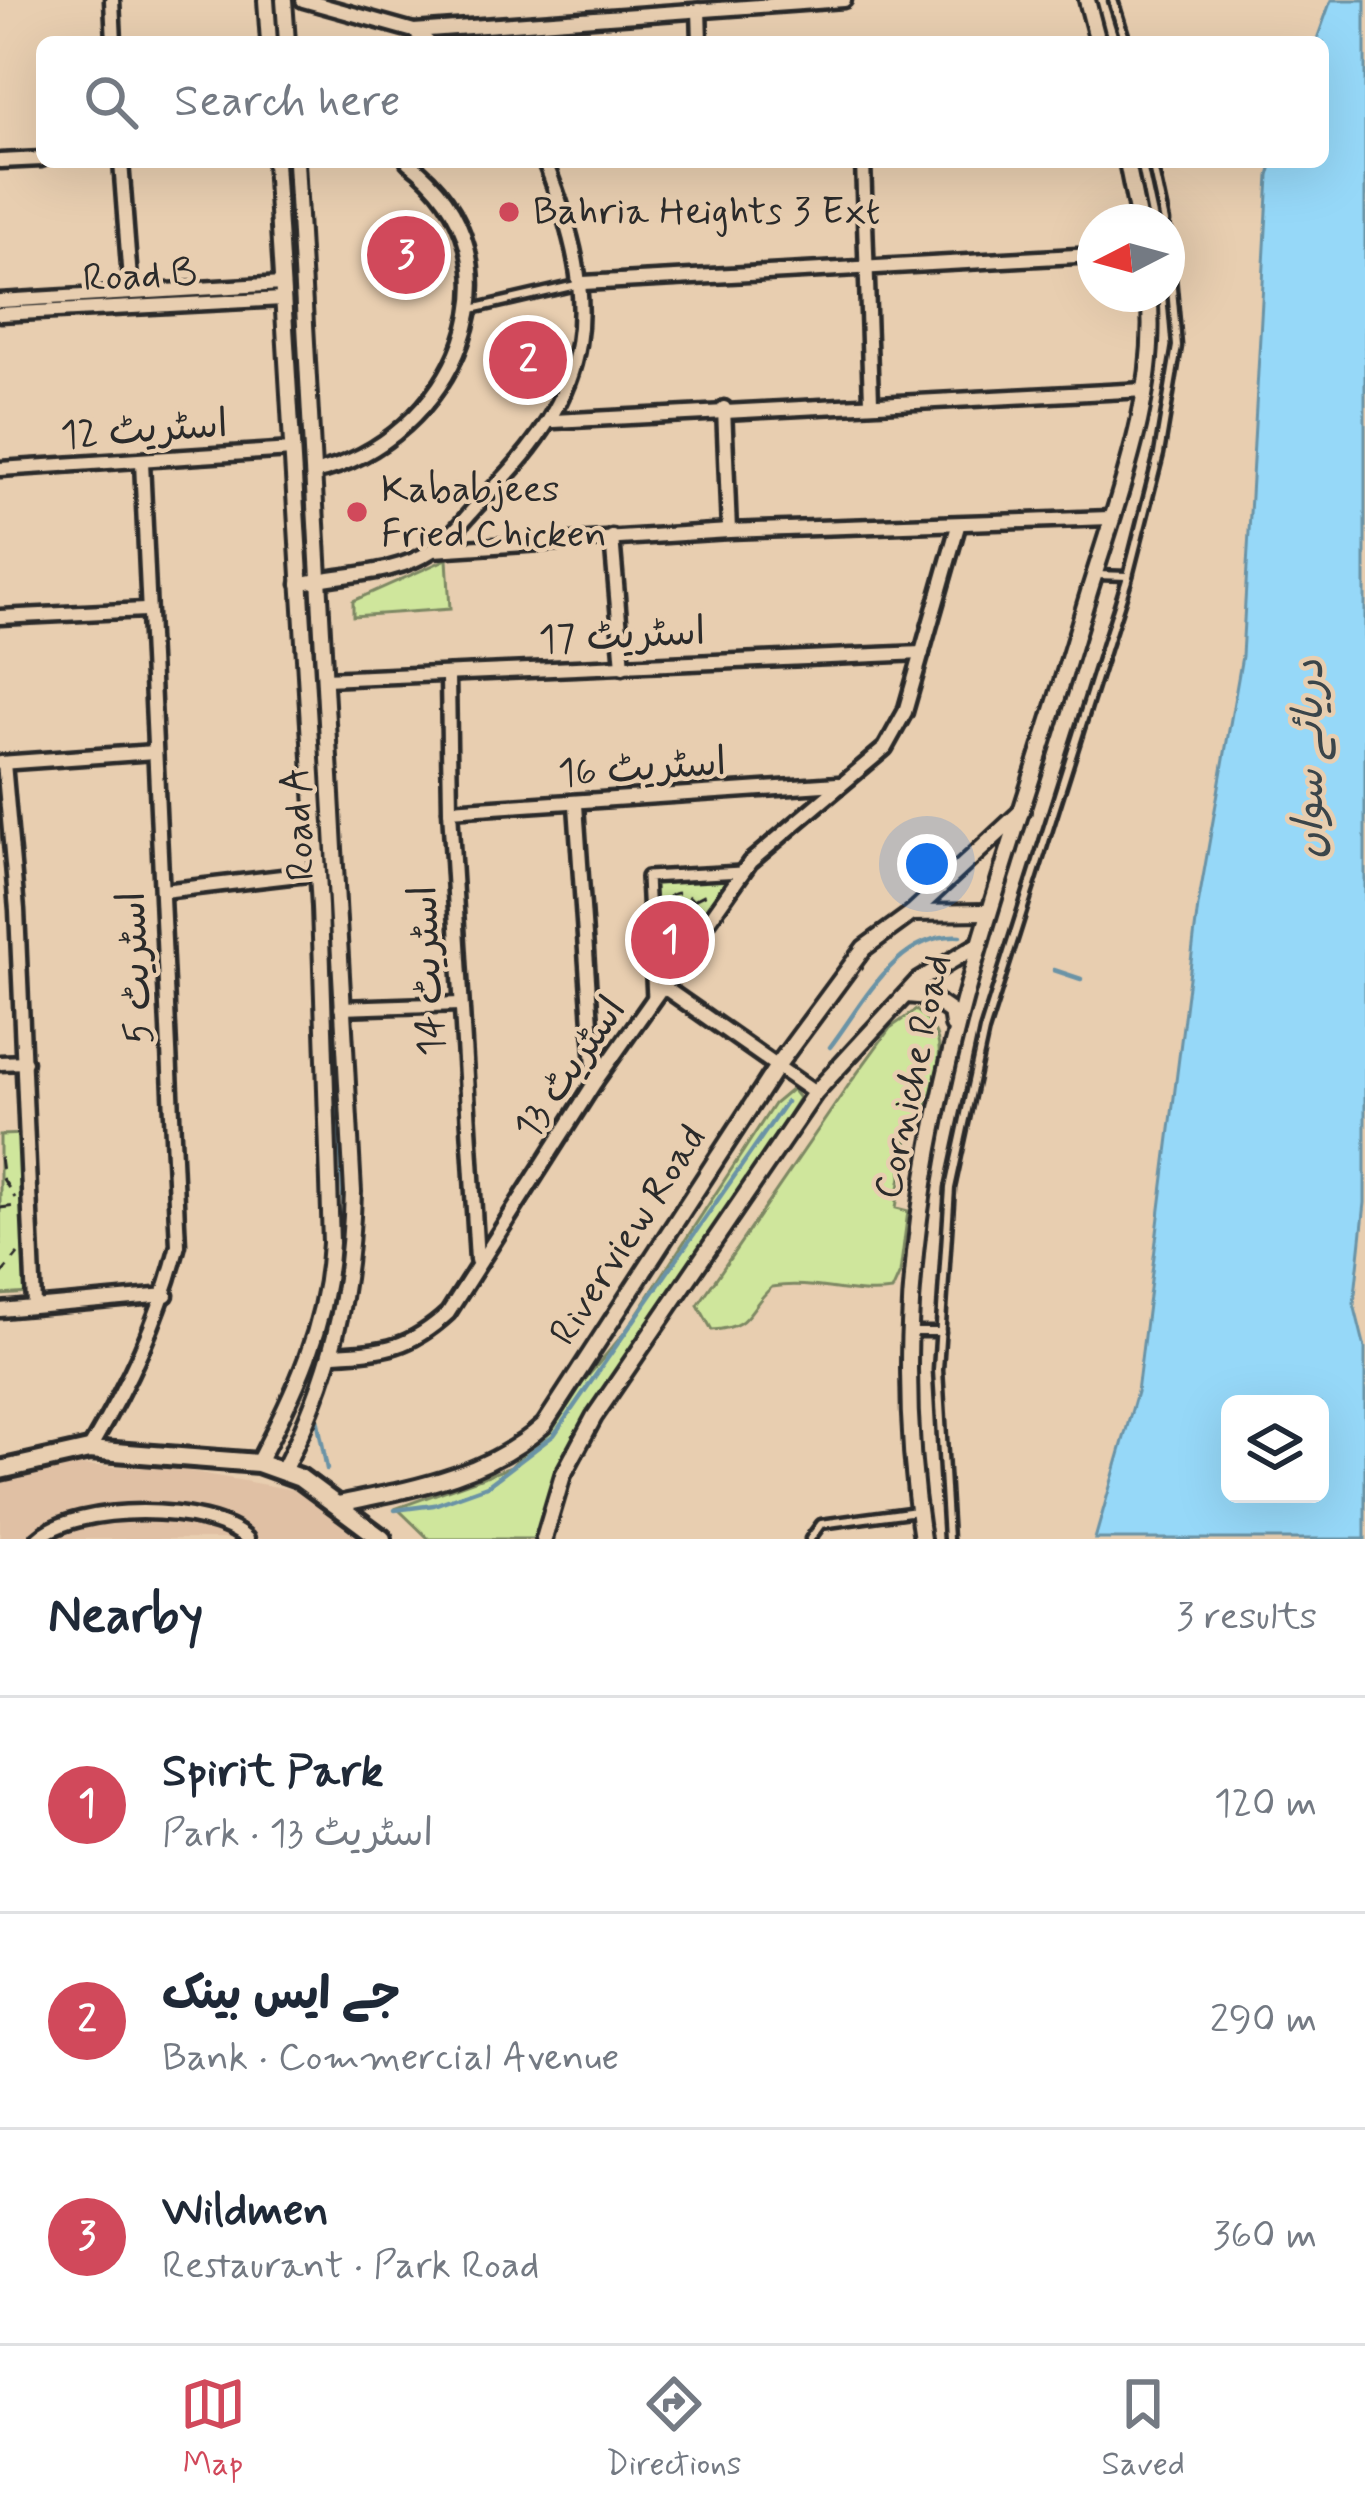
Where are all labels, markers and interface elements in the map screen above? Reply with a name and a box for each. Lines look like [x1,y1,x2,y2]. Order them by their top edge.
search box [36,36,1329,168]
icon: search [78,69,144,135]
text: Search here [174,73,401,132]
place label: Bahria Heights 3 Ext [533,187,880,238]
marker: Bahria Heights 3 Ext [496,199,522,225]
north arrow [1077,204,1185,312]
pin: 3 [367,210,445,300]
street label: Road B [82,249,198,305]
pin: 2 [489,315,567,405]
street label: اسٹریٹ 12 [59,400,229,462]
place label: Kababjees Fried Chicken [381,465,607,561]
marker: Kababjees Fried Chicken [344,499,370,525]
street label: اسٹریٹ 17 [537,607,707,667]
water label: دریائے سواں [1283,659,1338,859]
street label: اسٹریٹ 16 [556,738,728,800]
street label: Road A [272,766,328,882]
your location [897,834,957,894]
street label: اسٹریٹ 14 [399,884,459,1058]
street label: اسٹریٹ 5 [108,890,166,1046]
pin: 1 [631,895,709,985]
street label: Corniche Road [863,950,965,1204]
street label: اسٹریٹ 13 [503,987,639,1151]
street label: Riverview Road [539,1116,719,1356]
map controls [1221,1395,1329,1503]
button: layers [1221,1395,1329,1503]
text: Nearby [48,1584,203,1650]
text: 3 results [1176,1592,1317,1643]
text: Spirit Park [162,1743,383,1802]
text: 1 [78,1779,96,1830]
text: 120 m [1214,1779,1317,1830]
text: Park · اسٹریٹ 13 [162,1809,433,1860]
text: جے ایس بینک [162,1966,400,2025]
text: 2 [77,1995,97,2046]
text: 290 m [1210,1995,1317,2046]
text: Bank · Commercial Avenue [162,2033,619,2084]
text: Wildmen [162,2182,329,2241]
text: 3 [78,2211,96,2262]
text: 360 m [1213,2211,1317,2262]
text: Restaurant · Park Road [162,2241,539,2292]
tab: Map [180,2371,246,2487]
tab: Directions [606,2371,742,2487]
tab: Saved [1102,2371,1185,2487]

